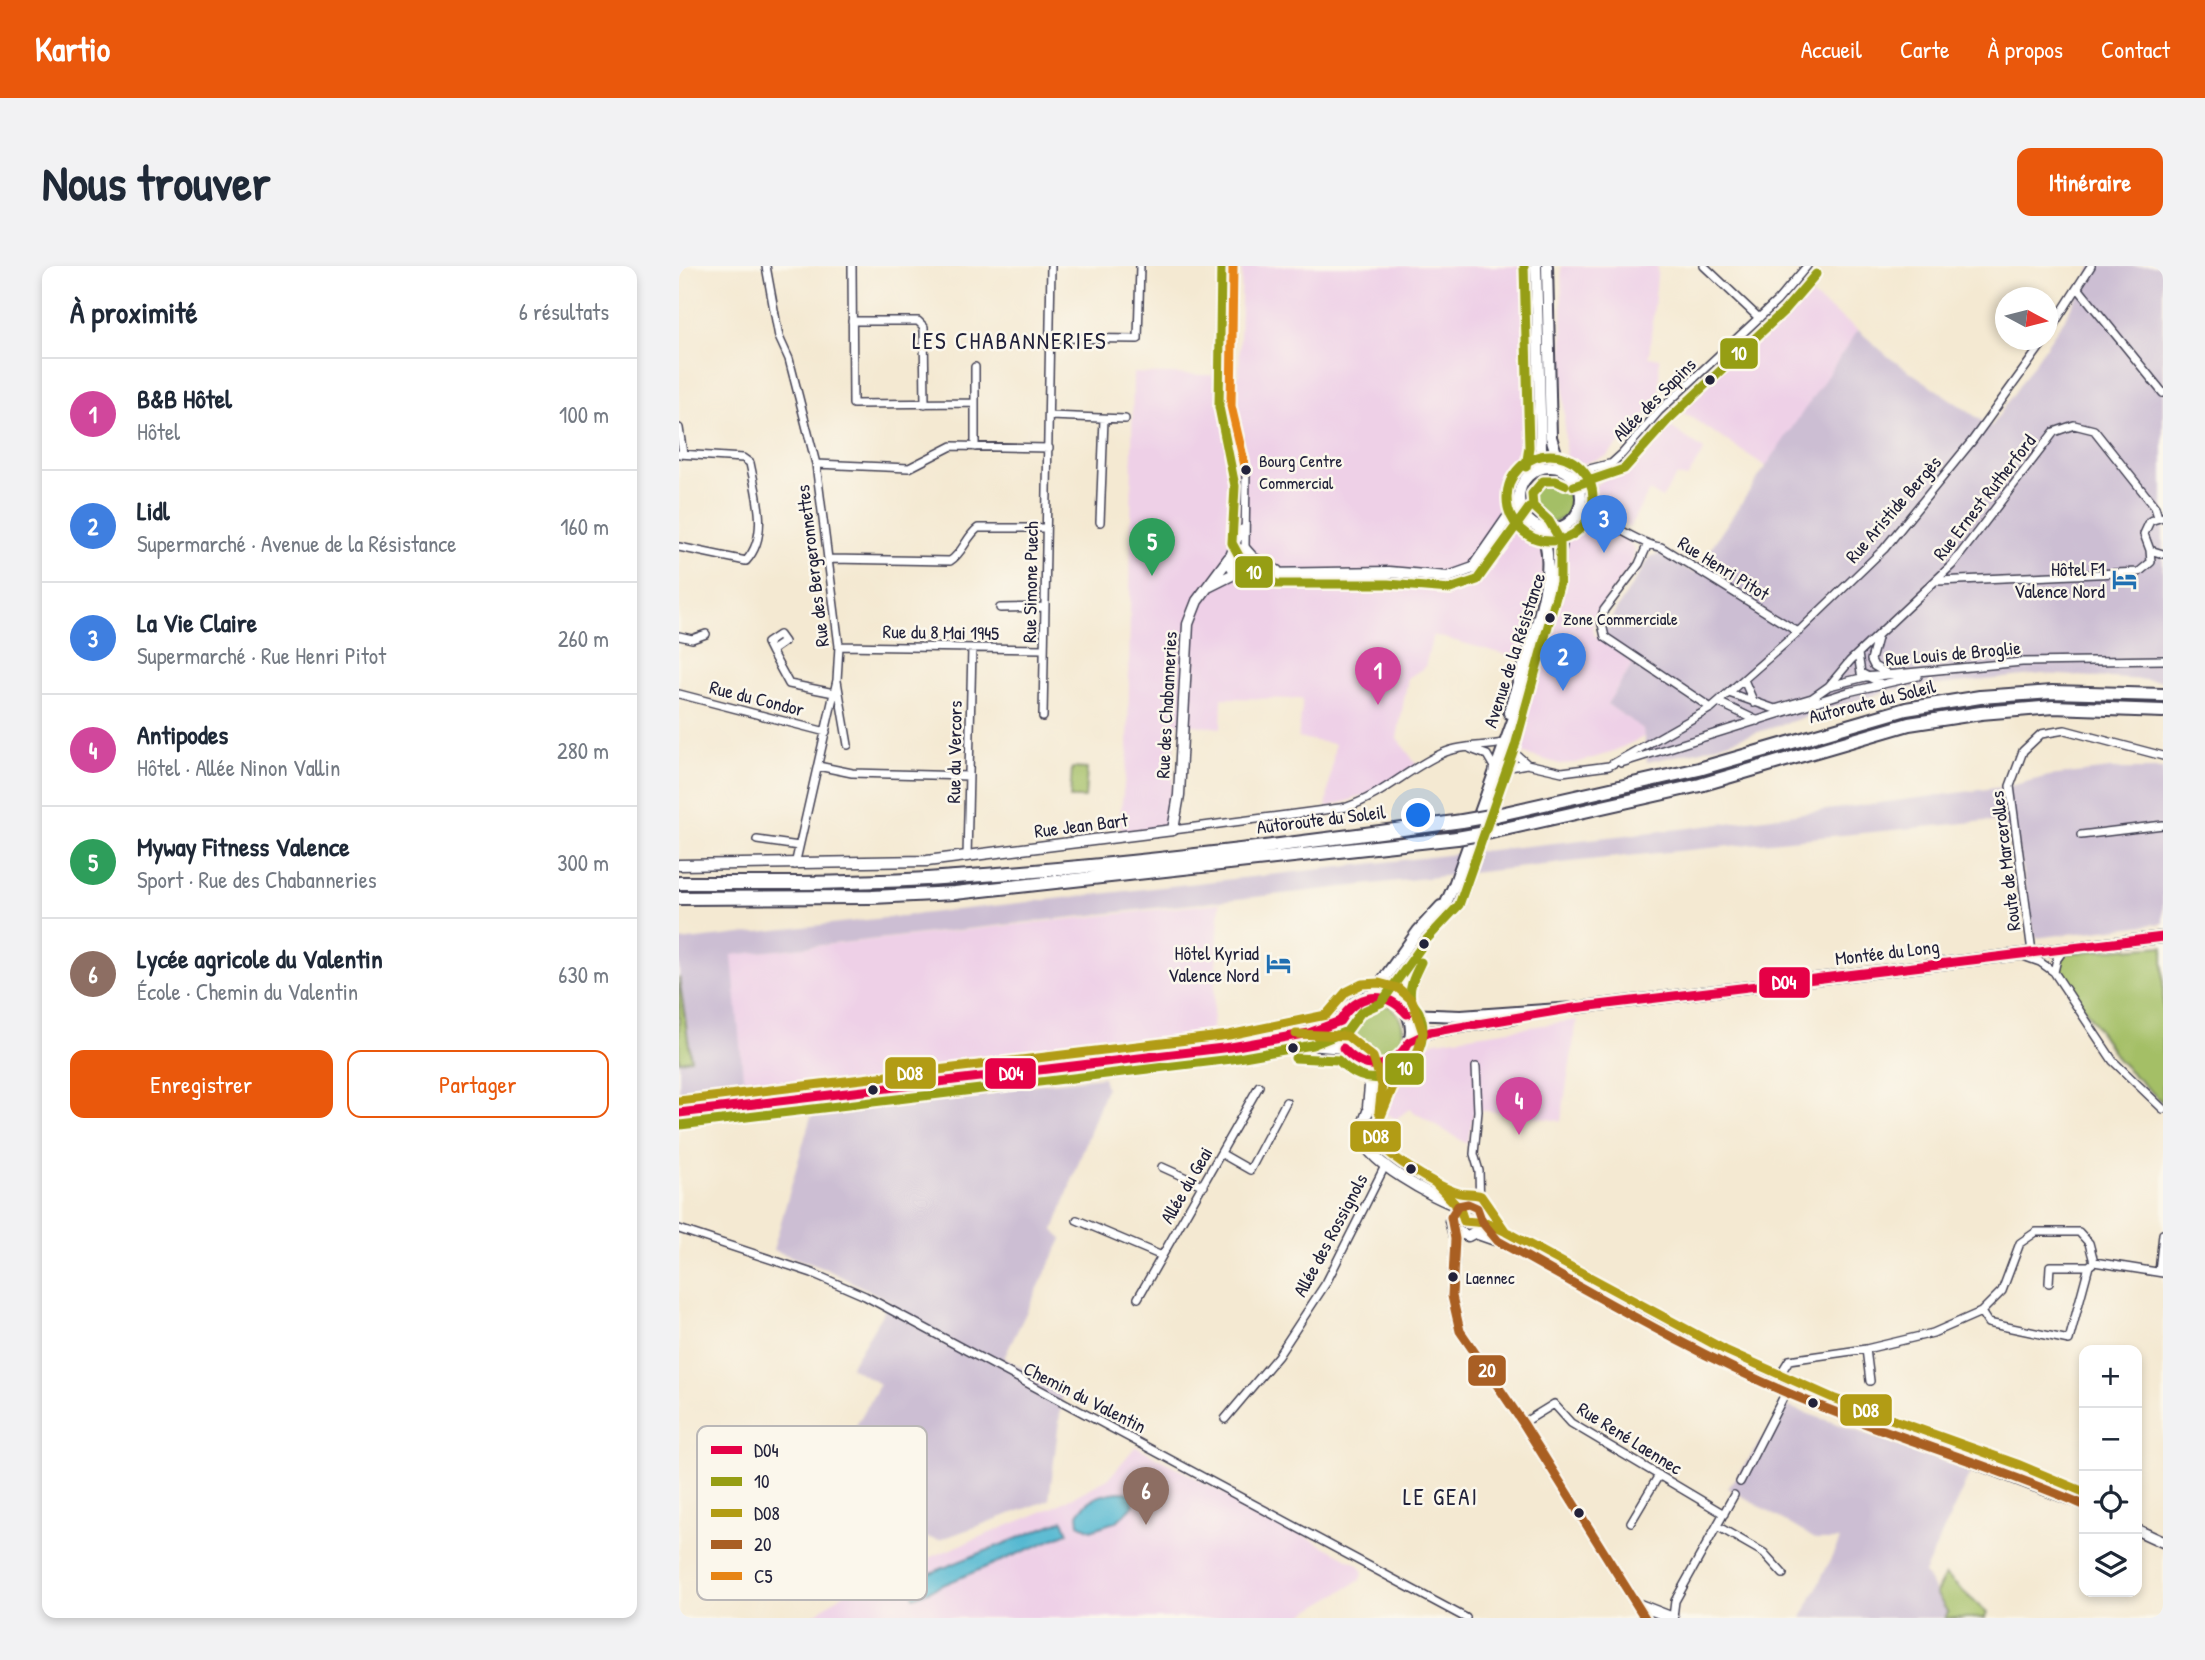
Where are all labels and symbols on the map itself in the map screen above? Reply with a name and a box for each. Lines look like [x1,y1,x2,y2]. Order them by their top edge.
north arrow [1995,287,2058,350]
district label: LES CHABANNERIES [912,325,1108,356]
line badge: 10 [1719,337,1759,370]
text: 10 [1731,340,1747,366]
street label: Allée des Sapins [1607,352,1701,446]
unlabelled marker [1703,373,1717,387]
street label: Rue Ernest Rutherford [1927,428,2042,565]
place label: Bourg Centre Commercial [1259,449,1342,494]
street label: Rue Aristide Bergès [1839,450,1947,568]
marker: Bourg Centre Commercial [1239,463,1253,477]
street label: Rue des Bergeronnettes [789,484,835,648]
pin: 3 [1581,495,1627,553]
pin: 5 [1129,518,1175,576]
street label: Rue Simone Puech [1016,521,1044,643]
street label: Rue Henri Pitot [1673,530,1775,607]
line badge: 10 [1234,555,1274,589]
place label: Hôtel F1 Valence Nord [2014,556,2106,604]
text: 10 [1246,559,1262,585]
hotel icon: Hôtel F1 Valence Nord [2111,566,2139,594]
street label: Avenue de la Résistance [1477,569,1551,731]
place label: Zone Commerciale [1563,607,1678,630]
marker: Zone Commerciale [1543,611,1557,625]
street label: Rue du 8 Mai 1945 [883,618,999,646]
street label: Rue des Chabanneries [1149,631,1183,779]
pin: 2 [1540,633,1586,691]
street label: Rue Louis de Broglie [1884,634,2022,672]
pin: 1 [1355,647,1401,705]
street label: Autoroute du Soleil [1806,672,1939,729]
street label: Rue du Condor [707,674,808,722]
street label: Rue du Vercors [940,700,968,804]
street label: Route de Marcerolles [1984,790,2026,932]
street label: Autoroute du Soleil [1255,798,1388,840]
your location [1401,798,1435,832]
street label: Rue Jean Bart [1033,806,1130,844]
street label: Montée du Long [1833,933,1941,971]
unlabelled marker [1417,937,1431,951]
place label: Hôtel Kyriad Valence Nord [1168,940,1260,988]
hotel icon: Hôtel Kyriad Valence Nord [1265,950,1293,978]
line badge: D04 [1758,966,1811,999]
text: D04 [1772,969,1796,995]
unlabelled marker [1286,1041,1300,1055]
line badge: 10 [1384,1052,1425,1086]
text: 10 [1397,1055,1413,1081]
line badge: D08 [884,1056,937,1090]
line badge: D04 [984,1057,1037,1090]
text: D08 [897,1060,923,1086]
text: D04 [999,1060,1023,1086]
pin: 4 [1496,1077,1542,1135]
unlabelled marker [866,1083,880,1097]
line badge: D08 [1349,1120,1402,1153]
text: D08 [1363,1123,1389,1149]
street label: Allée du Geai [1154,1142,1218,1228]
unlabelled marker [1404,1162,1418,1176]
street label: Allée des Rossignols [1287,1169,1373,1301]
place label: Laennec [1466,1266,1515,1289]
marker: Laennec [1446,1270,1460,1284]
line badge: 20 [1467,1354,1507,1387]
street label: Chemin du Valentin [1019,1355,1151,1439]
text: 20 [1478,1357,1496,1383]
line badge: D08 [1839,1393,1893,1427]
street label: Rue René Laennec [1573,1395,1688,1481]
unlabelled marker [1806,1396,1820,1410]
text: D08 [1853,1397,1879,1423]
legend [697,1426,927,1600]
text: D04 [754,1437,779,1463]
pin: 6 [1123,1467,1169,1525]
text: 10 [754,1468,769,1494]
district label: LE GEAI [1403,1481,1479,1512]
text: D08 [754,1500,780,1526]
unlabelled marker [1572,1506,1586,1520]
text: 20 [754,1531,771,1557]
text: C5 [754,1563,772,1589]

